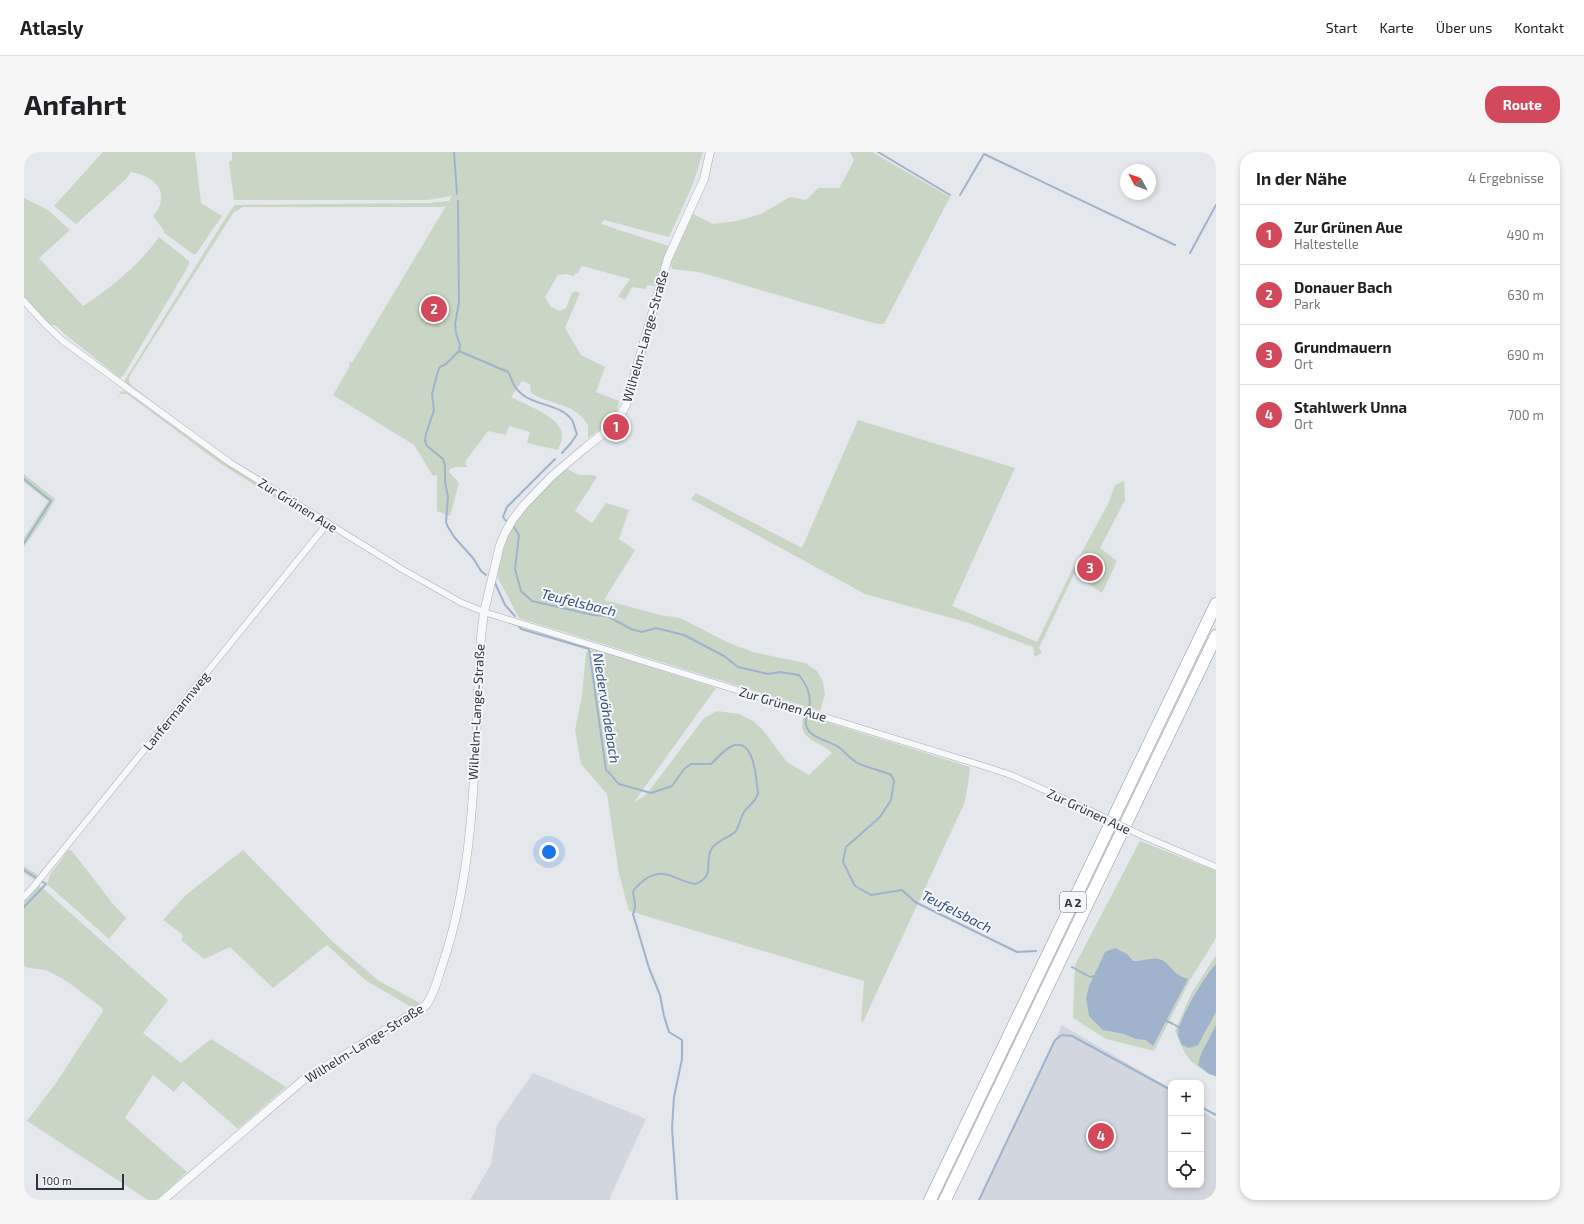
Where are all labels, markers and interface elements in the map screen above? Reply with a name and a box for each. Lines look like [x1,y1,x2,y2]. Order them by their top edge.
text: Atlasly [20,16,84,39]
text: Start [1326,19,1357,36]
text: Karte [1379,19,1414,36]
text: Über uns [1436,19,1492,36]
text: Kontakt [1514,19,1564,36]
button: Route [1485,86,1560,123]
text: Anfahrt [24,87,127,121]
north arrow [1120,164,1156,200]
text: In der Nähe [1256,168,1347,188]
text: 4 Ergebnisse [1468,170,1544,186]
text: Zur Grünen Aue [1294,218,1403,236]
text: 1 [1266,227,1272,243]
text: 490 m [1506,227,1544,243]
text: Haltestelle [1294,236,1359,252]
street label: Wilhelm-Lange-Straße [618,268,672,404]
text: Donauer Bach [1294,278,1392,296]
text: 2 [1265,287,1273,303]
text: 630 m [1507,287,1544,303]
pin: 2 [421,294,447,324]
text: Park [1294,296,1321,312]
text: Grundmauern [1294,338,1392,356]
text: 3 [1265,347,1273,363]
text: 690 m [1507,347,1544,363]
text: Ort [1294,356,1313,372]
text: Stahlwerk Unna [1294,398,1407,416]
text: 4 [1265,407,1273,423]
text: 700 m [1507,407,1544,423]
pin: 1 [603,412,629,442]
text: Ort [1294,416,1313,432]
street label: Zur Grünen Aue [255,474,341,536]
pin: 3 [1077,553,1103,583]
water label: Teufelsbach [540,584,618,620]
street label: Wilhelm-Lange-Straße [464,643,488,781]
water label: Niedervöhdebach [590,651,624,765]
street label: Lanfermannweg [139,668,213,754]
street label: Zur Grünen Aue [737,683,829,725]
street label: Zur Grünen Aue [1045,785,1133,837]
your location [539,842,559,862]
water label: Teufelsbach [919,886,995,936]
road number: A 2 [1060,892,1086,912]
street label: Wilhelm-Lange-Straße [302,1000,426,1086]
map controls [1168,1080,1204,1188]
button: + [1168,1080,1204,1116]
button: − [1168,1116,1204,1152]
pin: 4 [1088,1121,1114,1151]
button: locate [1168,1152,1204,1188]
scale bar [36,1172,124,1191]
text: 100 m [42,1174,72,1187]

